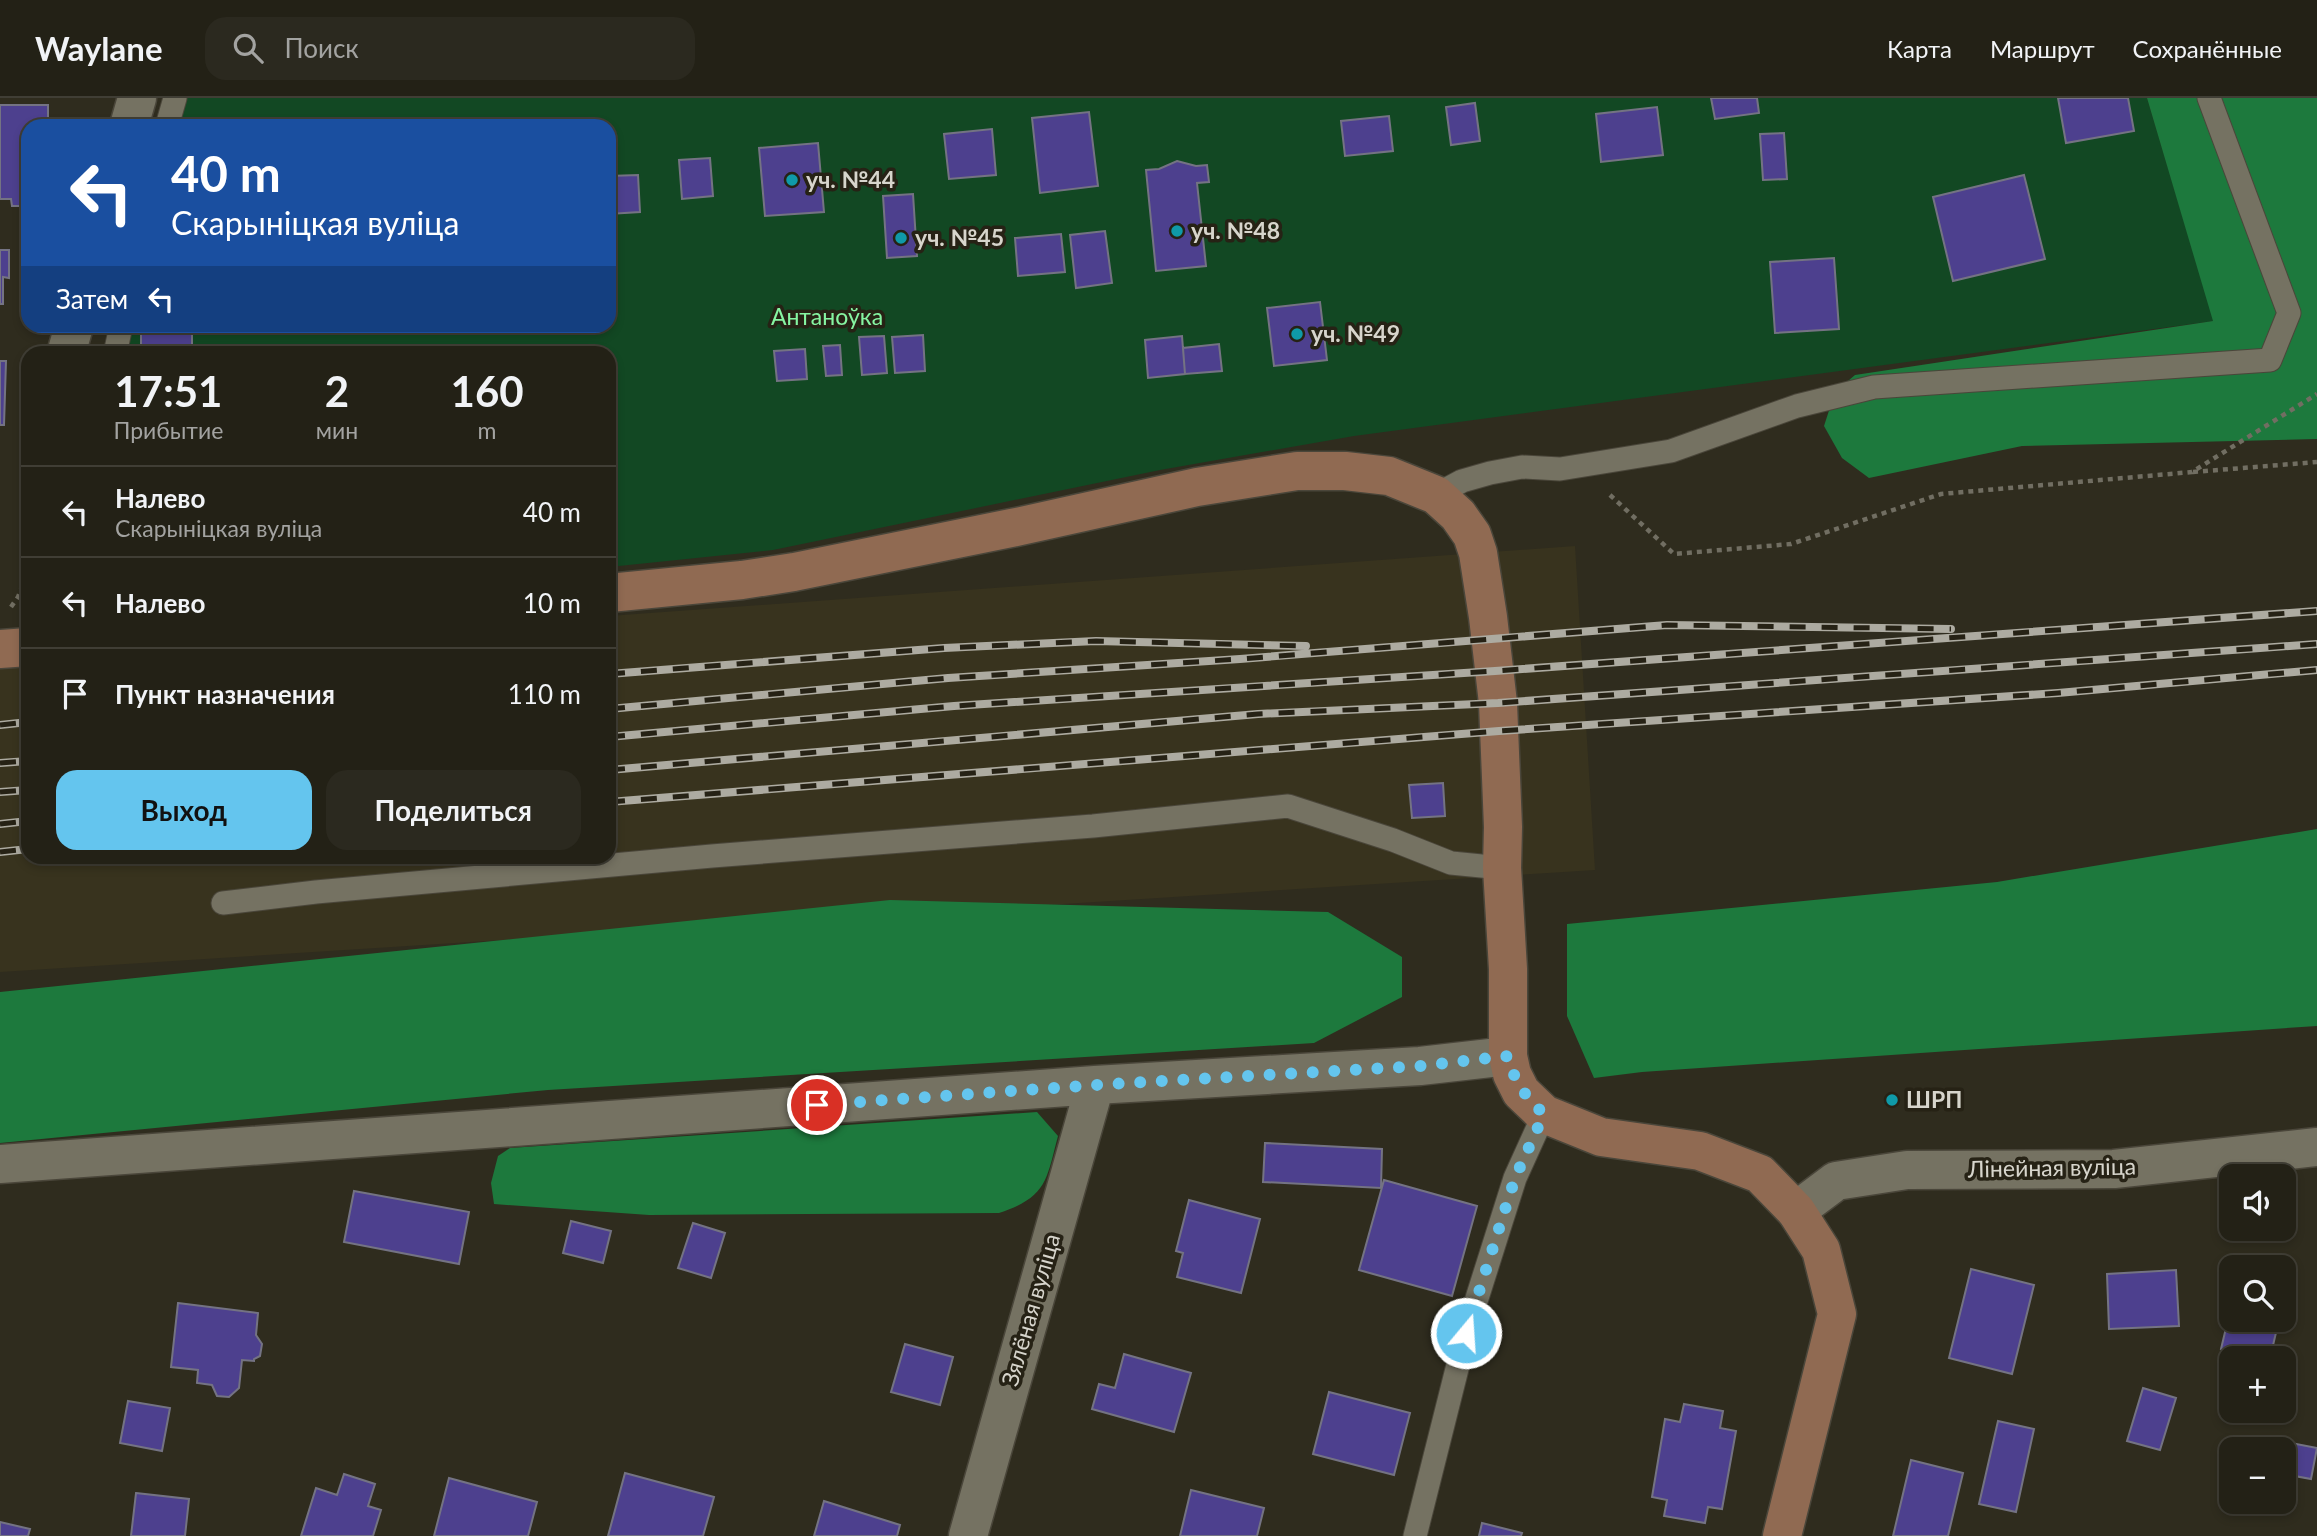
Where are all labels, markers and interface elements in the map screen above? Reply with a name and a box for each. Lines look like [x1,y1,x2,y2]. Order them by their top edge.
search box [205,17,695,80]
text: Waylane [35,28,163,68]
icon: search [229,29,267,67]
text: Поиск [285,32,359,64]
text: Карта [1887,34,1952,63]
text: Маршрут [1990,34,2095,63]
text: Сохранённые [2133,34,2282,63]
text: 40 m [171,144,281,202]
icon: left [56,147,147,238]
place label: уч. №44 [806,165,895,193]
marker: уч. №44 [784,172,800,188]
text: Скарыніцкая вуліца [171,203,459,242]
place label: уч. №48 [1191,216,1280,244]
place label: уч. №45 [915,223,1004,251]
marker: уч. №48 [1169,223,1185,239]
marker: уч. №45 [893,230,909,246]
icon: left [142,280,180,318]
text: Затем [56,283,128,315]
park label: Антаноўка [771,302,883,330]
place label: уч. №49 [1311,319,1400,347]
marker: уч. №49 [1289,326,1305,342]
text: 17:51 [114,366,222,416]
text: 2 [325,366,349,416]
text: 160 [451,366,524,416]
text: Прибытие [113,416,223,444]
text: мин [316,416,358,444]
text: m [478,416,497,444]
text: Налево [115,482,205,514]
icon: left [56,493,94,531]
text: 40 m [523,496,581,528]
text: Скарыніцкая вуліца [115,514,322,542]
icon: left [56,584,94,622]
text: Налево [115,587,205,619]
text: 10 m [523,587,581,619]
icon: arrive [56,675,94,713]
text: Пункт назначения [115,678,335,710]
text: 110 m [508,678,581,710]
button: Выход [56,770,312,850]
button: Поделиться [326,770,581,850]
pin [787,1075,847,1135]
place label: ШРП [1906,1085,1962,1113]
icon: arrive [798,1086,836,1124]
marker: ШРП [1884,1092,1900,1108]
street label: Лінейная вуліца [1967,1152,2136,1182]
map controls [2219,1164,2296,1514]
button: sound [2219,1164,2296,1241]
street label: Зялёная вуліца [995,1230,1065,1389]
button: search [2219,1255,2296,1332]
position arrow [1429,1296,1503,1370]
button: + [2219,1346,2296,1423]
button: − [2219,1437,2296,1514]

